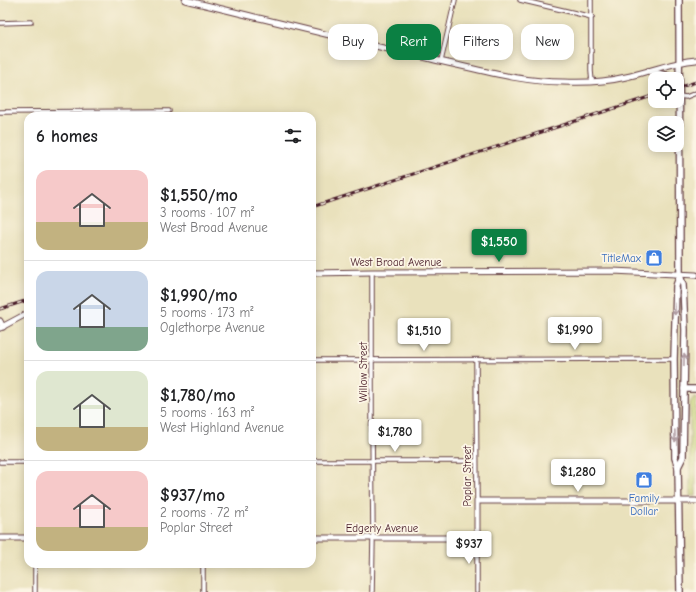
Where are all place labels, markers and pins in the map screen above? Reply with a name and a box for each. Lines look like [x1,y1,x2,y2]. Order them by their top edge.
pin: $1,550 [466,229,532,263]
shop icon: TitleMax [644,248,664,268]
place label: TitleMax [602,252,642,265]
pin: $1,990 [542,317,608,351]
pin: $1,510 [391,318,457,352]
pin: $1,780 [362,419,428,453]
pin: $1,280 [545,459,611,493]
shop icon: Family Dollar [634,470,654,490]
place label: Family Dollar [629,492,659,518]
pin: $937 [445,531,493,565]

